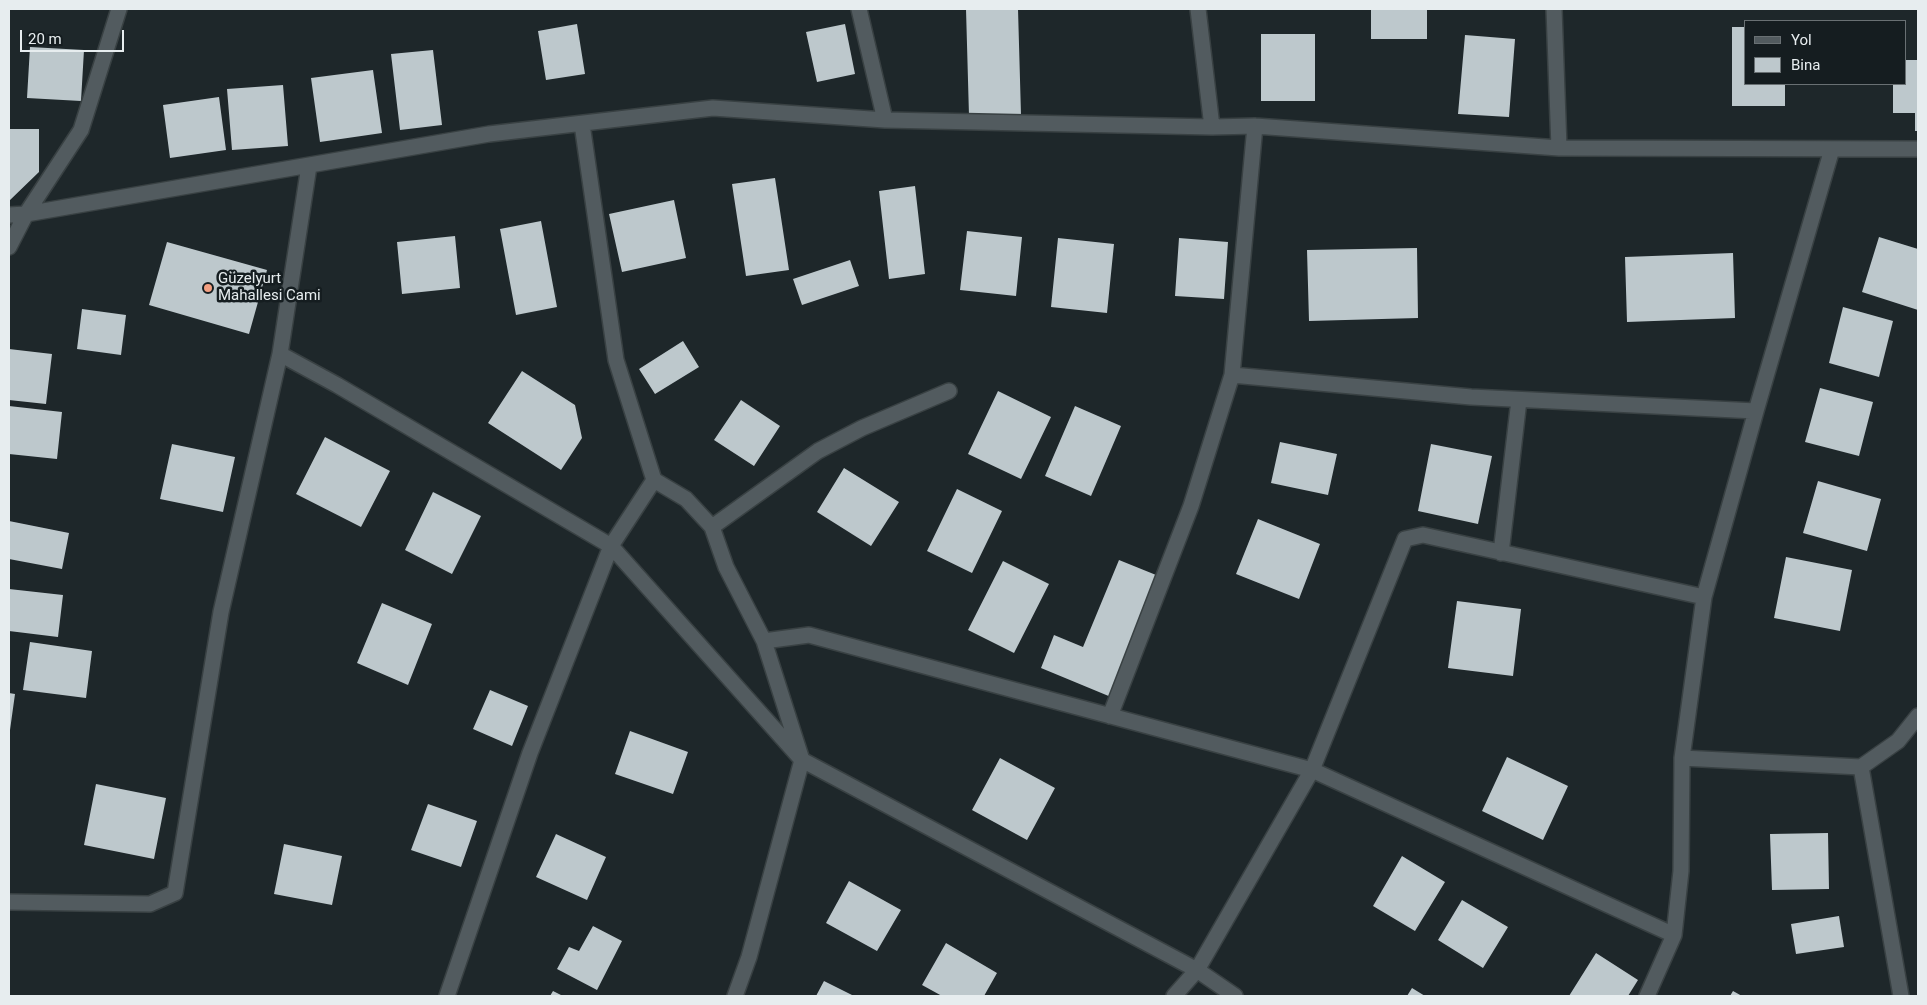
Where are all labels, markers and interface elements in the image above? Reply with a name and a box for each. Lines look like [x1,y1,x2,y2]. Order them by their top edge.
scale bar [22,20,126,52]
legend [1744,20,1907,85]
text: 20 m [28,30,62,48]
text: Yol [1791,31,1812,49]
text: Bina [1791,56,1820,74]
place label: Güzelyurt Mahallesi Cami [218,270,321,305]
marker: Güzelyurt Mahallesi Cami [202,282,214,294]

